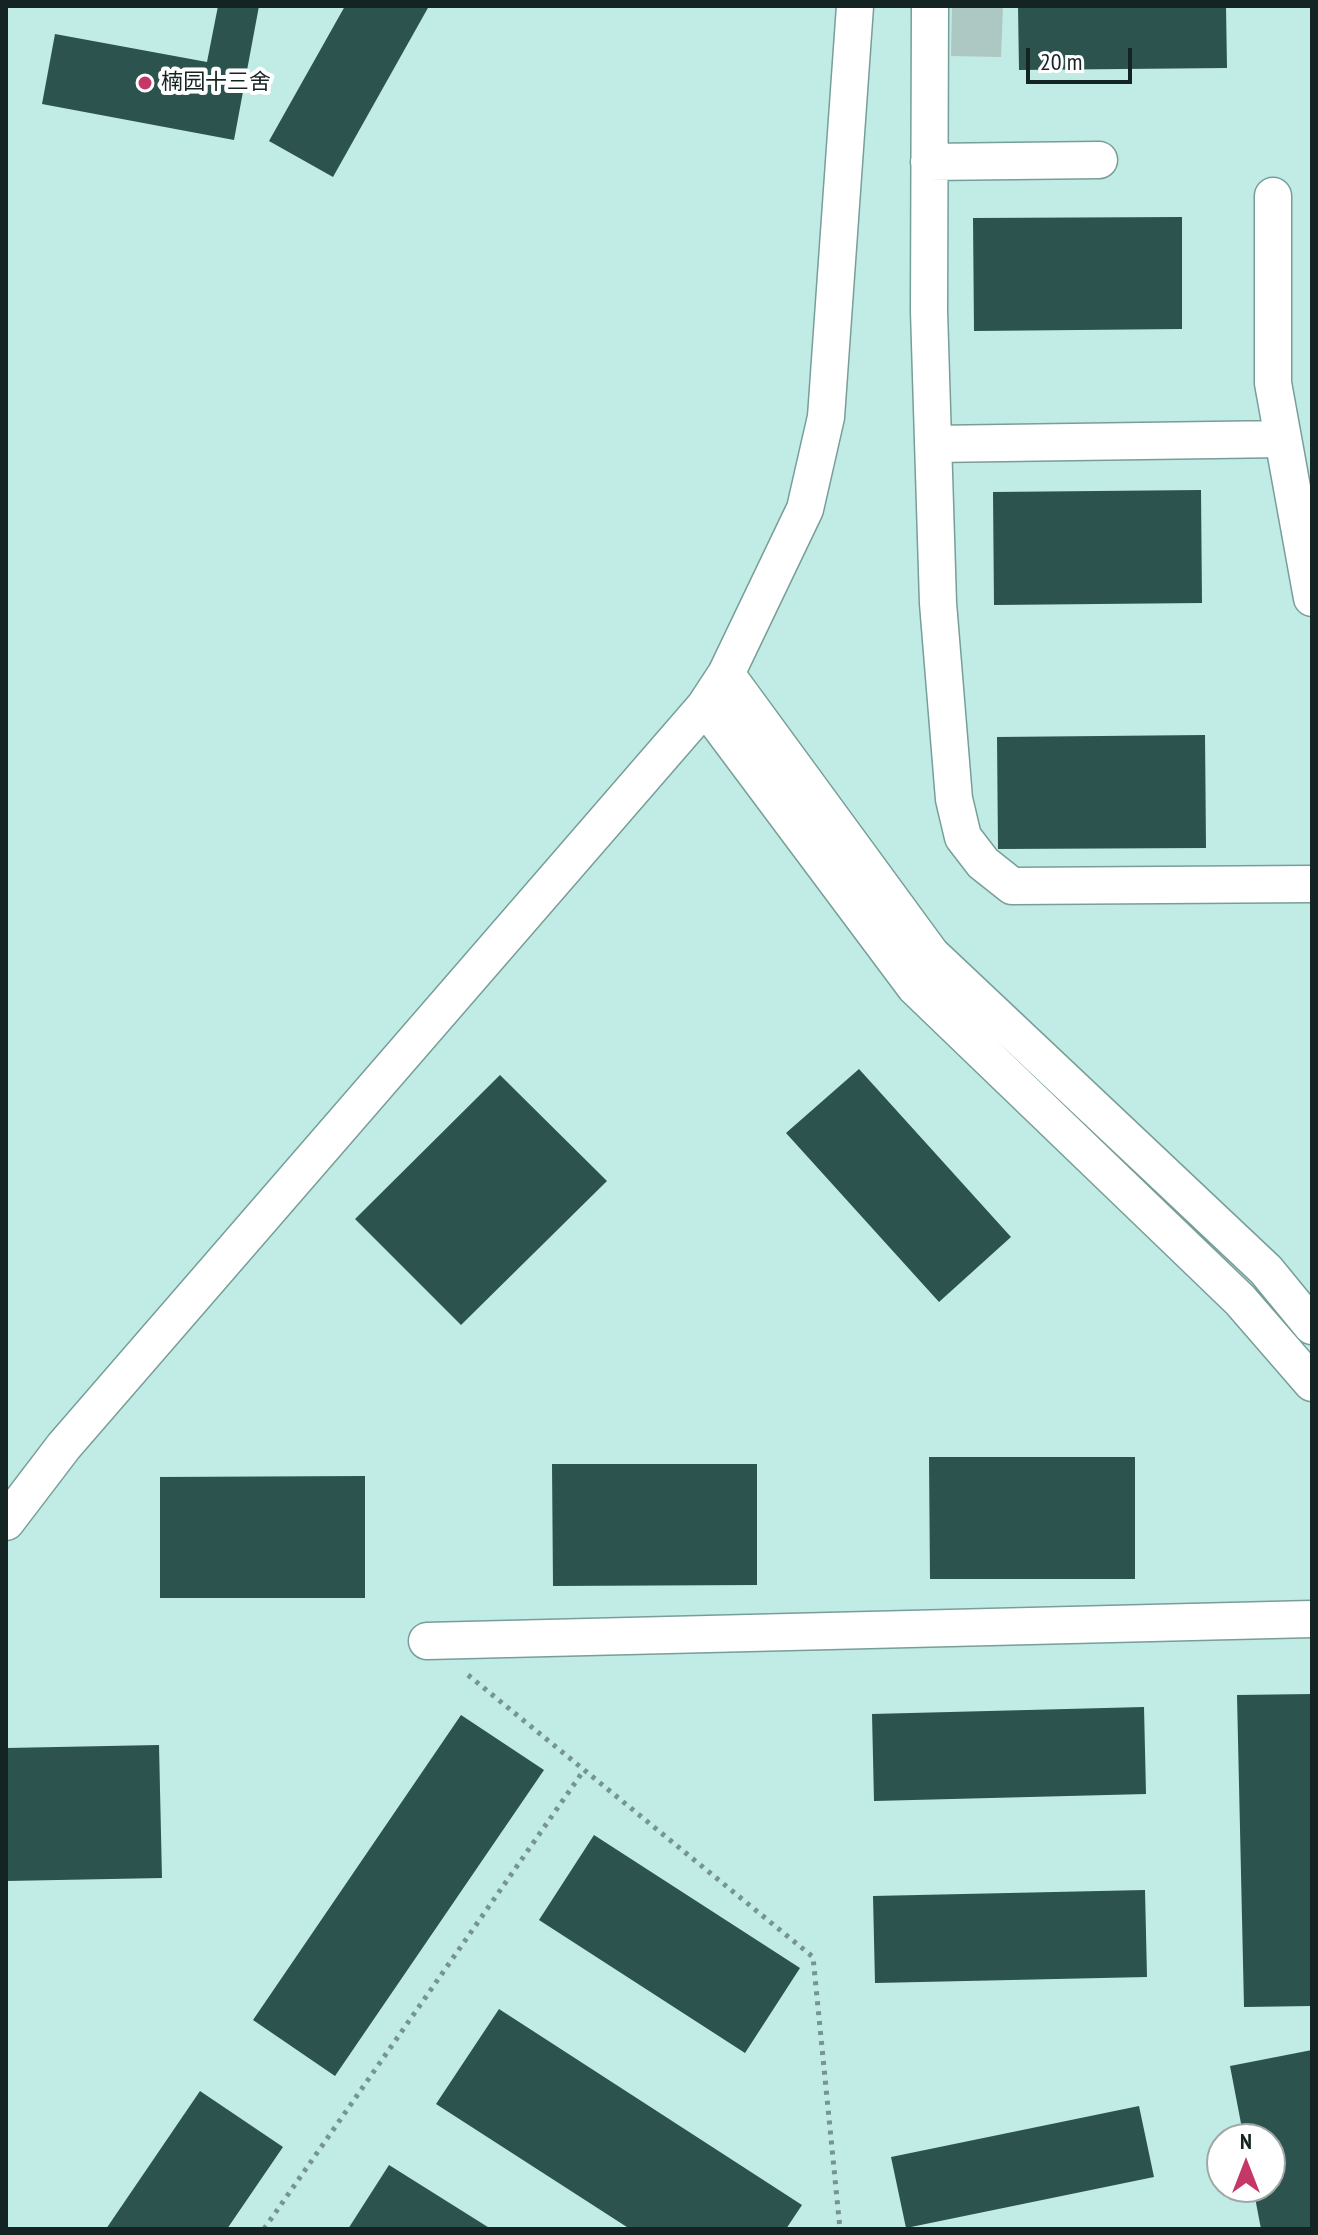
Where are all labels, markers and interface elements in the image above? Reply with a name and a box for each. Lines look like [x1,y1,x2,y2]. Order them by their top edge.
scale bar [1030,32,1136,82]
text: 20 m [1040,46,1082,77]
place label: 楠园十三舍 [161,70,271,96]
marker: 楠园十三舍 [136,74,154,92]
north arrow [1206,2123,1286,2203]
text: N [1240,2127,1252,2155]

